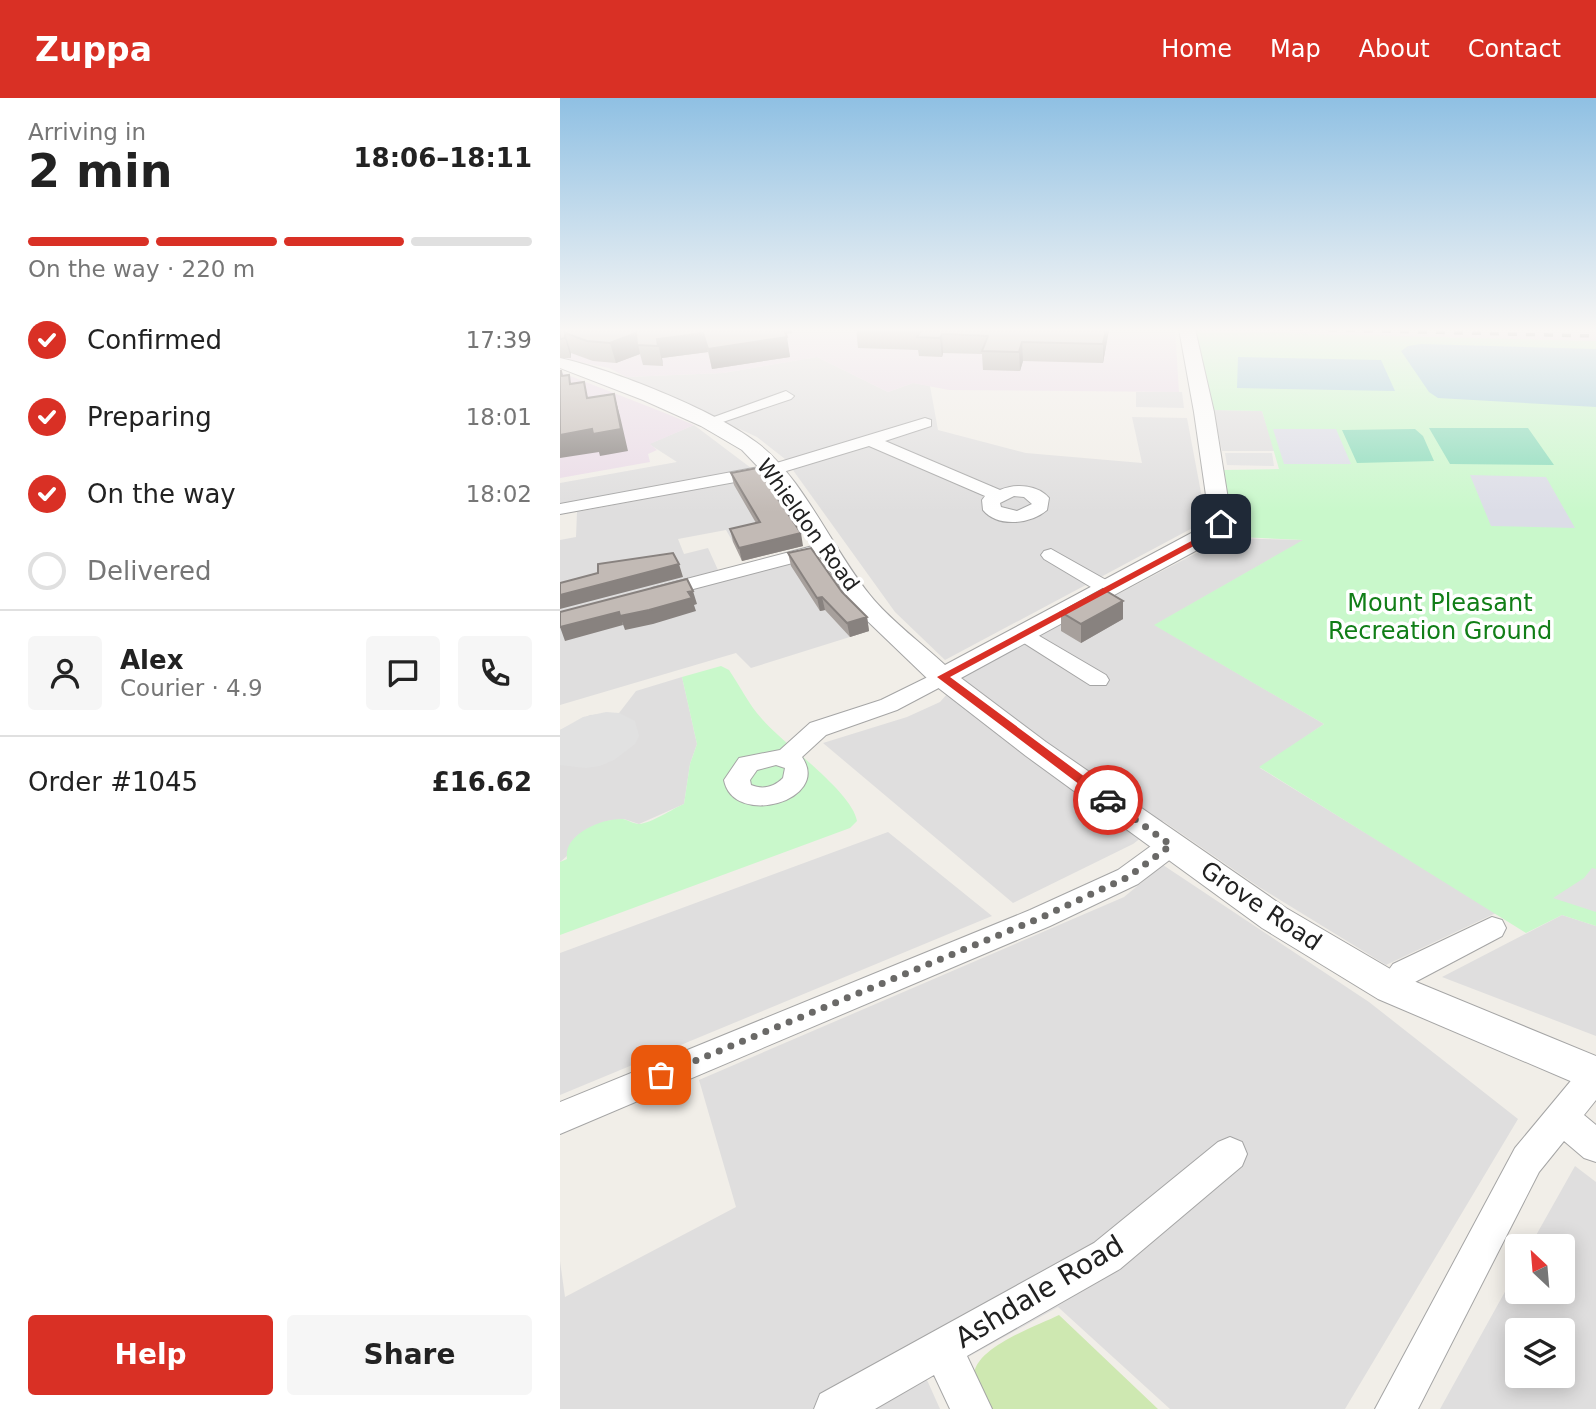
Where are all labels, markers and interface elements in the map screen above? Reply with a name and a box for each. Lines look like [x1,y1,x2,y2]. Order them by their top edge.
text: Zuppa [35,30,152,69]
text: Home [1161,35,1232,63]
text: Map [1270,35,1321,63]
text: About [1359,35,1430,63]
text: Contact [1468,35,1561,63]
text: Arriving in [28,119,146,145]
text: 18:06–18:11 [353,143,532,173]
text: 2 min [28,144,172,198]
text: On the way · 220 m [28,256,255,282]
icon: check [28,321,66,359]
text: Confirmed [87,325,222,355]
text: 17:39 [466,327,532,353]
icon: check [28,398,66,436]
text: Preparing [87,402,212,432]
text: 18:01 [466,404,532,430]
street label: Whieldon Road [752,454,864,596]
icon: check [28,475,66,513]
text: On the way [87,479,236,509]
text: 18:02 [466,481,532,507]
pin [1191,494,1251,554]
icon: home [1202,505,1240,543]
text: Delivered [87,556,211,586]
park label: Mount Pleasant Recreation Ground [1328,589,1552,645]
button: person [28,636,102,710]
button: chat [366,636,440,710]
button: phone [458,636,532,710]
text: Alex [120,645,183,675]
text: Courier · 4.9 [120,675,263,701]
courier [1073,765,1143,835]
text: Order #1045 [28,767,198,797]
text: £16.62 [432,767,532,797]
icon: car [1089,781,1127,819]
street label: Grove Road [1195,855,1327,957]
pin [631,1045,691,1105]
icon: bag [642,1056,680,1094]
street label: Ashdale Road [949,1228,1129,1355]
north arrow [1505,1234,1575,1304]
map controls [1505,1234,1575,1388]
button: Help [28,1315,273,1395]
button: Share [287,1315,532,1395]
button: layers [1505,1318,1575,1388]

